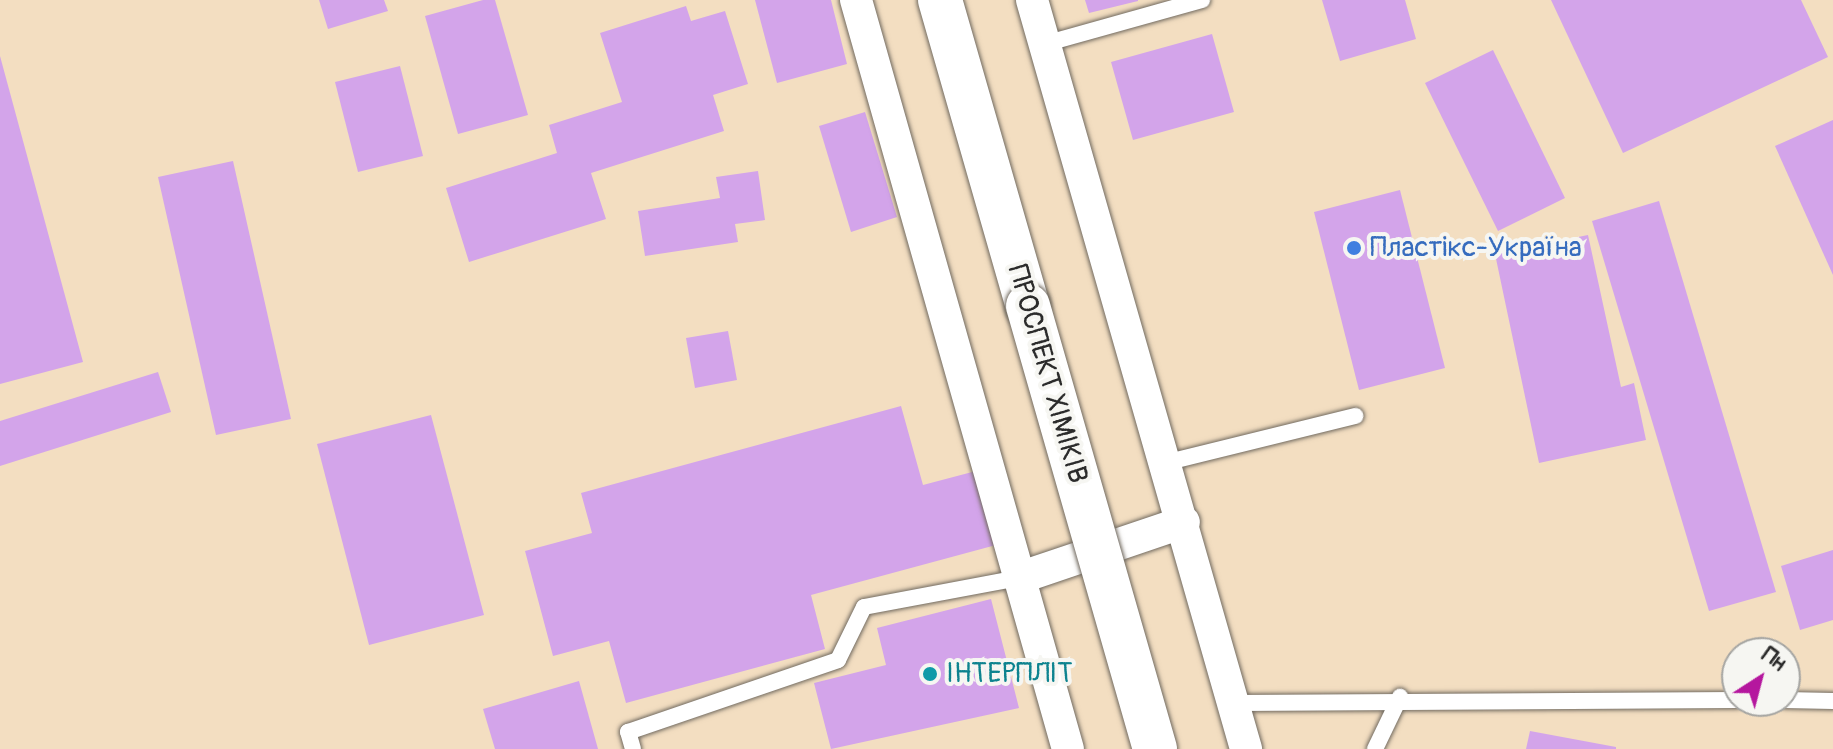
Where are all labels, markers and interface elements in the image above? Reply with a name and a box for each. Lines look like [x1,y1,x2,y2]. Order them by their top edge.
place label: Пластікс-Україна [1370,231,1582,265]
marker: Пластікс-Україна [1345,239,1363,257]
street label: ПРОСПЕКТ ХІМІКІВ [1000,261,1094,487]
north arrow [1721,637,1801,717]
text: Пн [1756,641,1792,678]
place label: ІНТЕРПЛІТ [946,657,1073,691]
marker: ІНТЕРПЛІТ [921,665,939,683]

